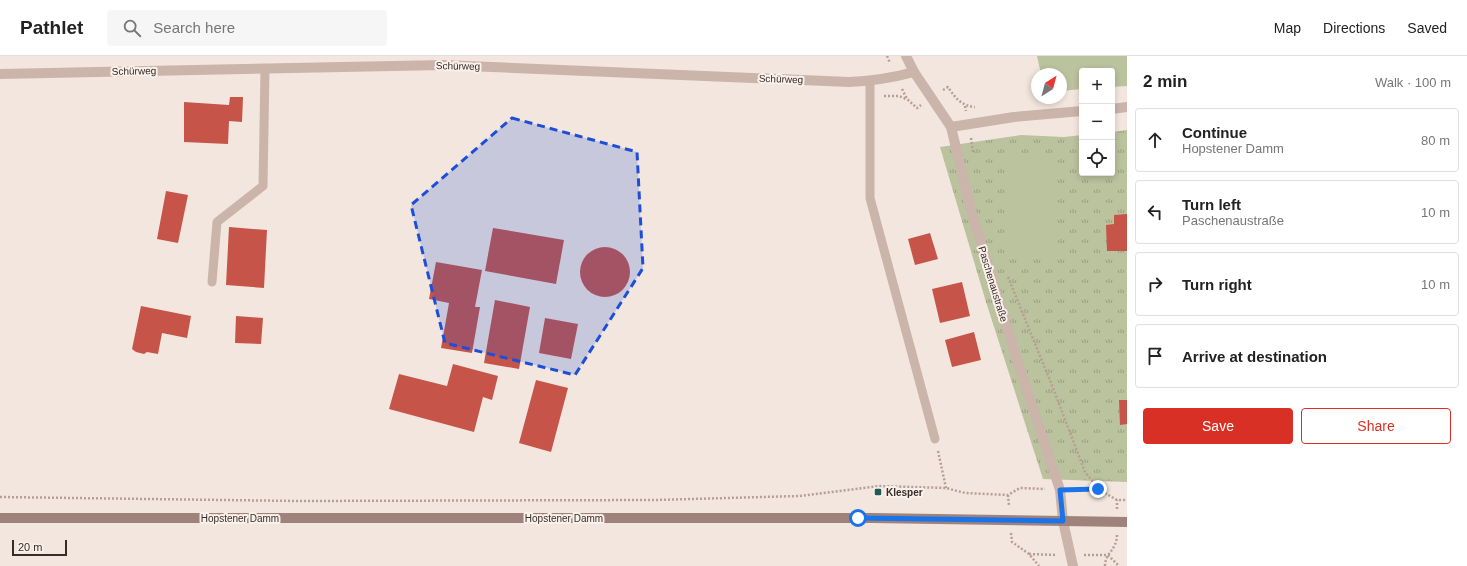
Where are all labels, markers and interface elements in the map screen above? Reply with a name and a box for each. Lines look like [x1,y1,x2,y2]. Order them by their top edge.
search box [107,10,387,46]
text: Pathlet [20,17,83,38]
icon: search [121,17,143,39]
text: Search here [153,19,235,36]
text: Map [1274,20,1301,36]
text: Directions [1323,20,1385,36]
text: Saved [1407,20,1447,36]
street label: Schürweg [436,60,480,72]
street label: Schürweg [112,65,156,77]
north arrow [1031,68,1067,104]
map controls [1079,68,1115,176]
button: + [1079,68,1115,104]
text: 2 min [1143,72,1187,91]
street label: Schürweg [759,73,803,85]
text: Walk · 100 m [1375,75,1451,90]
button: − [1079,104,1115,140]
text: Continue [1182,124,1247,141]
icon: ahead [1144,129,1166,151]
text: 80 m [1421,133,1450,148]
button: locate [1079,140,1115,176]
text: Hopstener Damm [1182,141,1284,156]
text: Turn left [1182,196,1241,213]
icon: left [1144,201,1166,223]
text: 10 m [1421,205,1450,220]
text: Paschenaustraße [1182,213,1284,228]
street label: Paschenaustraße [976,245,1010,323]
icon: right [1144,273,1166,295]
text: Turn right [1182,276,1252,293]
text: 10 m [1421,277,1450,292]
icon: arrive [1144,345,1166,367]
text: Arrive at destination [1182,348,1327,365]
button: Save [1143,408,1293,444]
button: Share [1301,408,1451,444]
route end [1089,480,1107,498]
marker: Klesper [873,487,883,497]
place label: Klesper [886,487,923,498]
route start [849,509,867,527]
street label: Hopstener Damm [201,513,279,524]
street label: Hopstener Damm [525,513,603,524]
scale bar [12,538,67,557]
text: 20 m [18,541,42,553]

